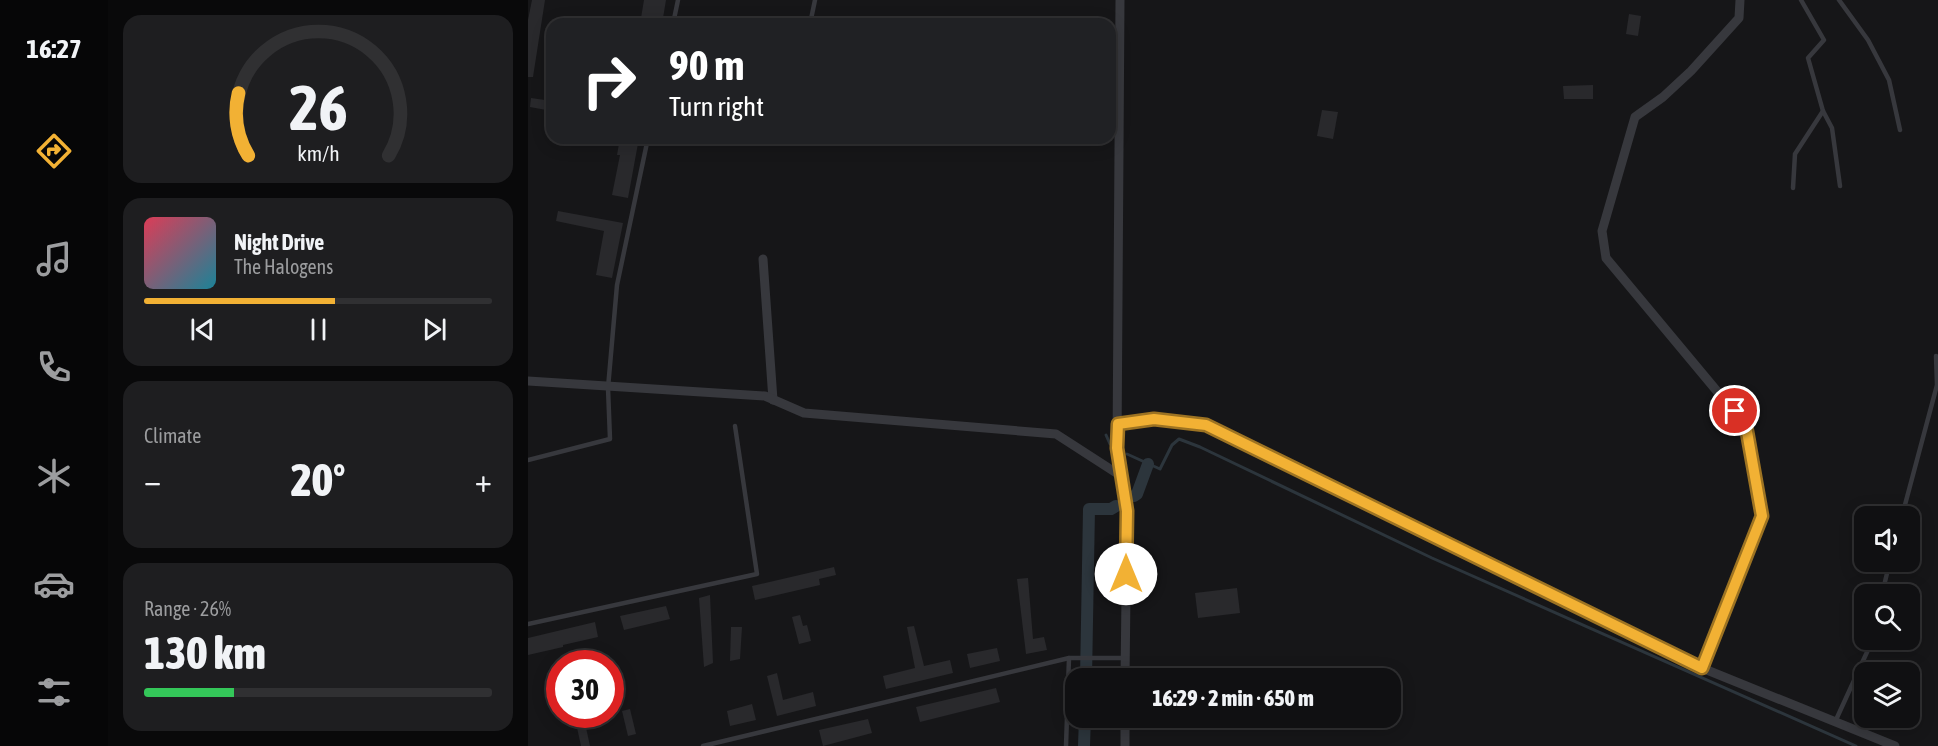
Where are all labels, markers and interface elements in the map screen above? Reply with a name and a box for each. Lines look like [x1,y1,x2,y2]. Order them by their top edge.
text: 16:27 [26,33,82,64]
text: 90 m [669,41,744,89]
icon: right [570,42,648,120]
text: 26 [289,72,347,143]
text: Turn right [669,91,764,122]
icon: directions [33,130,75,172]
text: km/h [297,141,339,166]
text: Night Drive [234,229,324,255]
icon: music [33,238,75,280]
text: The Halogens [234,255,333,278]
icon: previous [186,313,219,346]
icon: pause [302,313,335,346]
icon: next [418,313,451,346]
icon: phone [33,346,75,388]
pin [1709,385,1760,436]
icon: arrive [1718,394,1751,427]
text: Climate [144,424,201,447]
text: 20° [291,454,345,506]
icon: climate [33,455,75,497]
text: − [144,461,161,499]
text: + [475,461,492,499]
map controls [1854,506,1920,728]
button: sound [1854,506,1920,572]
position arrow [1094,542,1158,606]
icon: car [33,563,75,605]
button: search [1854,584,1920,650]
text: Range · 26% [144,597,231,620]
text: 130 km [144,627,266,679]
speed limit sign: 30 [546,650,624,728]
button: layers [1854,662,1920,728]
icon: filters [33,671,75,713]
text: 16:29 · 2 min · 650 m [1152,685,1314,711]

